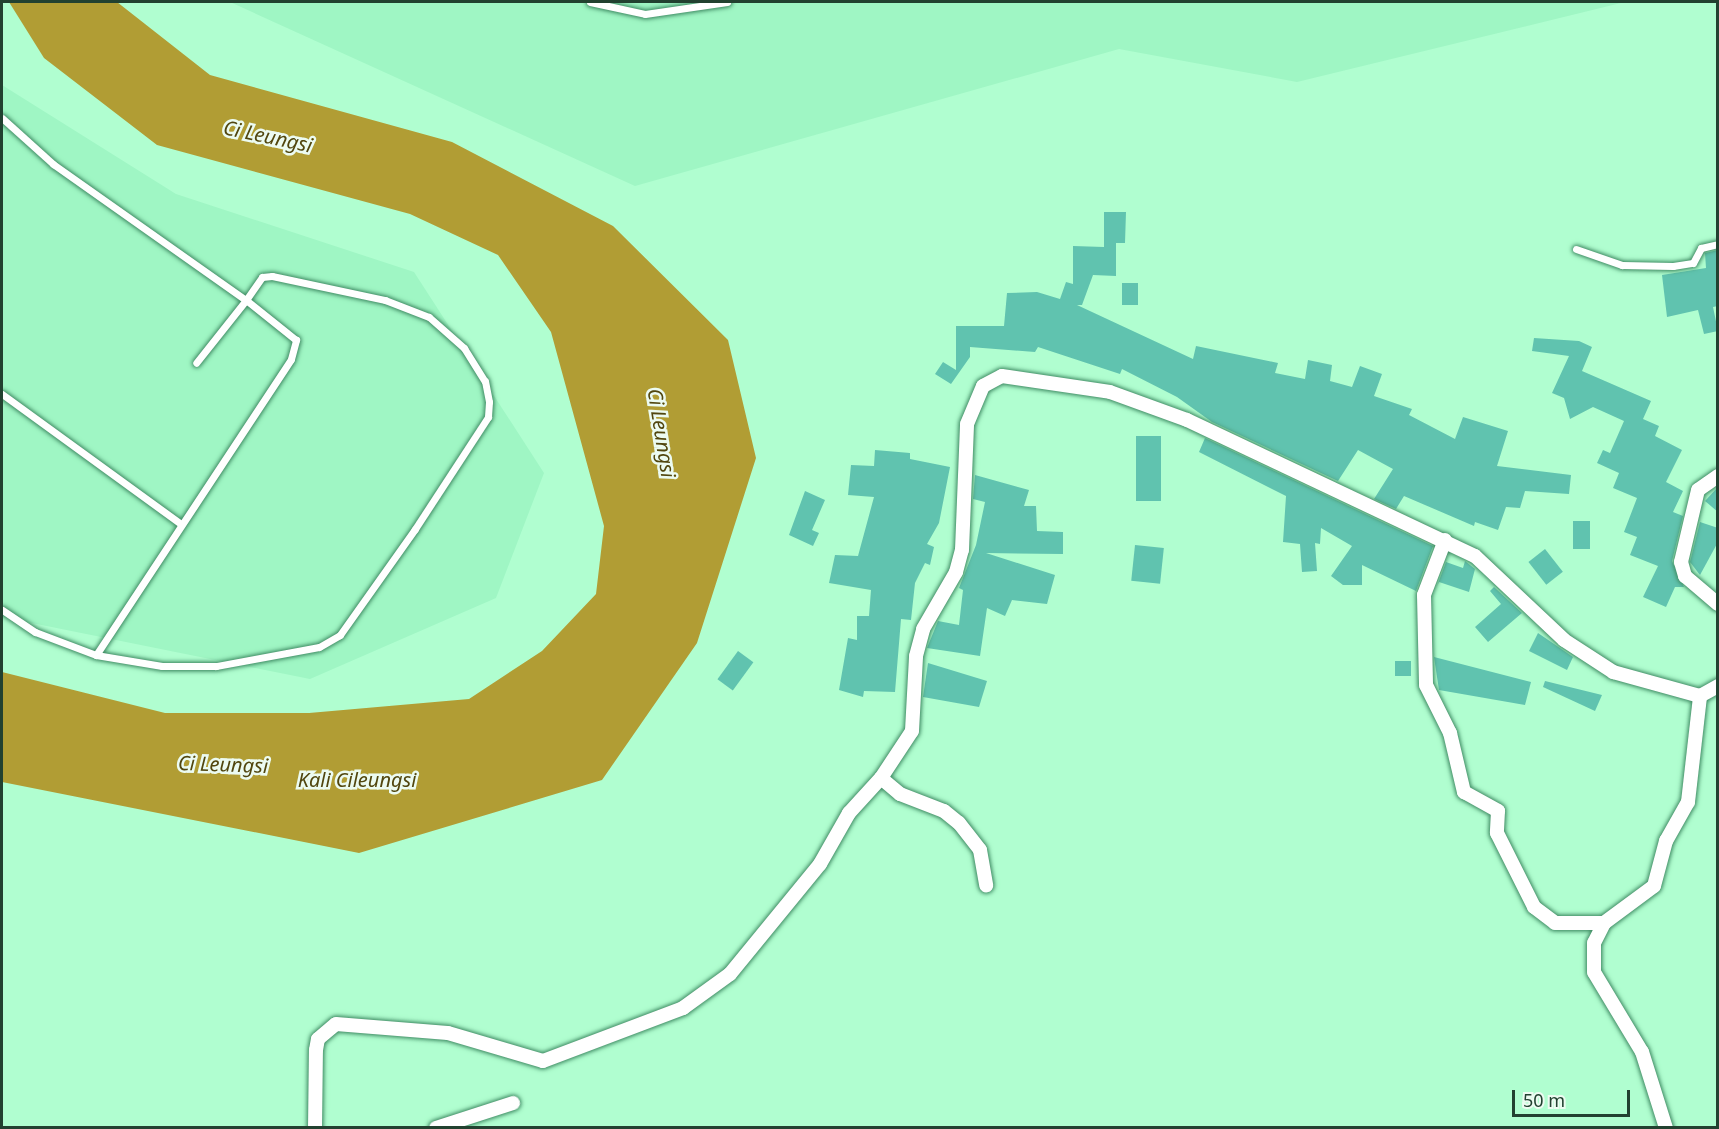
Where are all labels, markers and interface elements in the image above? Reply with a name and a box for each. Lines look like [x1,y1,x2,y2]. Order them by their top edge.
water label: Ci Leungsi [221,115,315,157]
water label: Ci Leungsi [643,387,681,479]
water label: Ci Leungsi [178,750,268,778]
water label: Kali Cileungsi [298,767,416,791]
scale bar [1515,1078,1634,1116]
text: 50 m [1523,1088,1565,1112]

